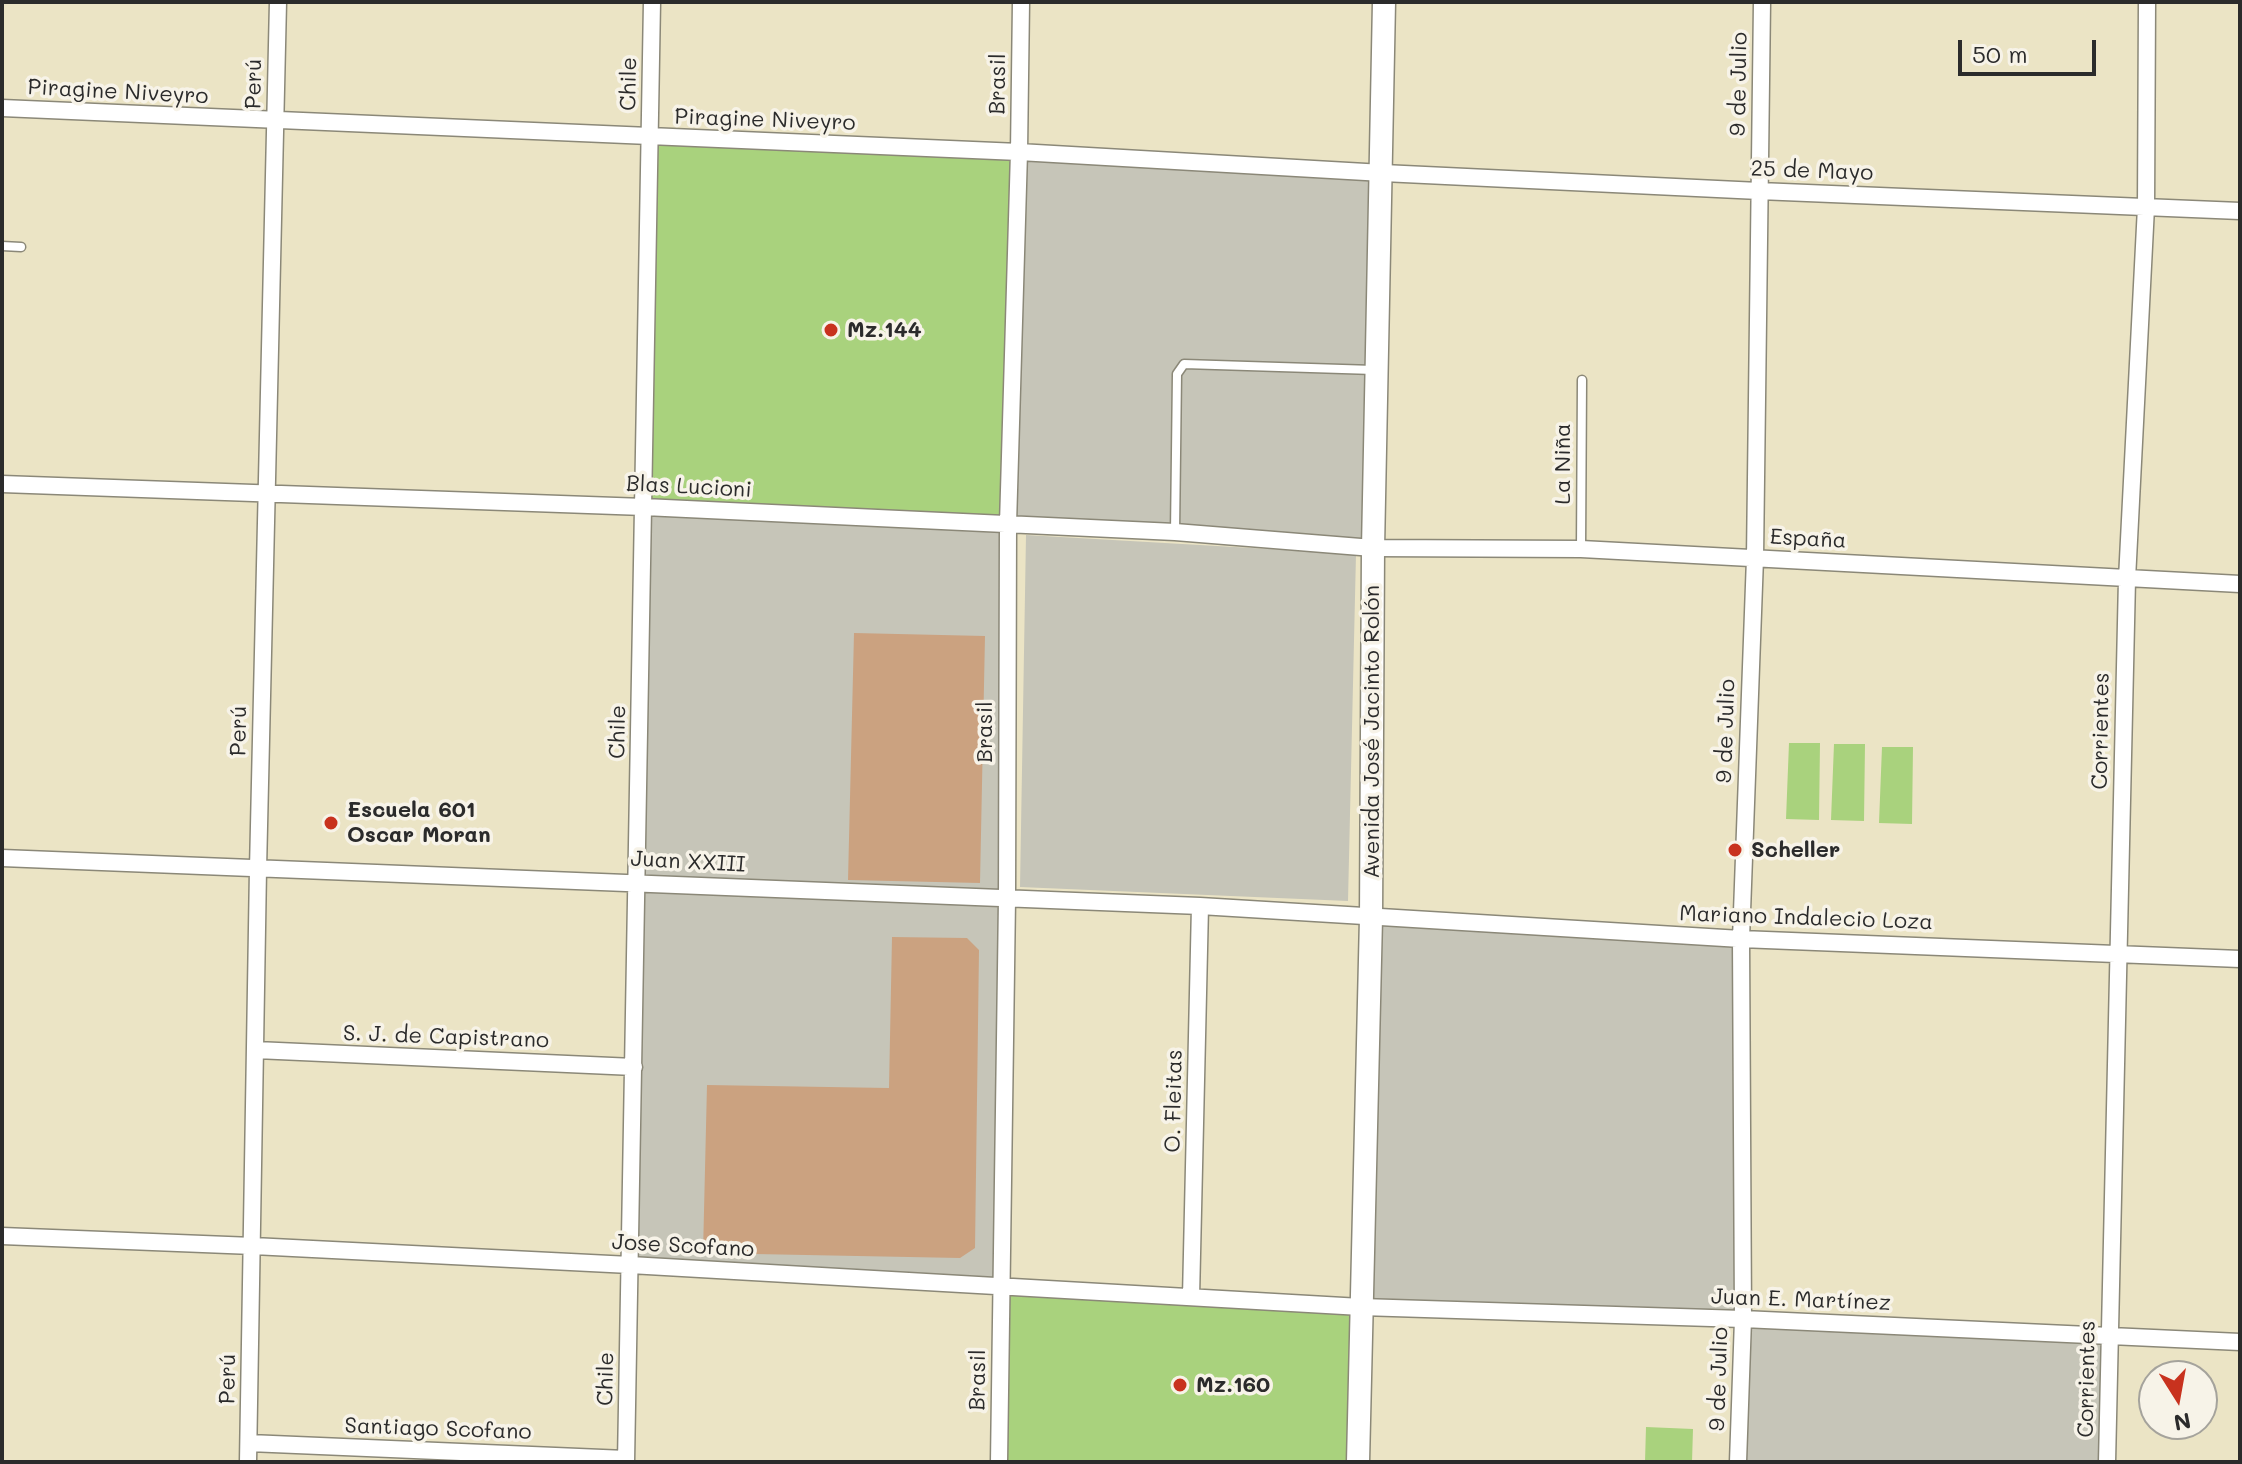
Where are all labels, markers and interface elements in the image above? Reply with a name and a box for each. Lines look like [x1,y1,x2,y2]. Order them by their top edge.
scale bar [1962,24,2100,74]
street label: 9 de Julio [1725,32,1753,136]
text: 50 m [1972,38,2028,69]
street label: Brasil [984,53,1012,115]
street label: Chile [615,57,643,111]
street label: Perú [240,59,268,109]
street label: Piragine Niveyro [27,74,209,110]
street label: Piragine Niveyro [674,104,856,136]
street label: 25 de Mayo [1750,156,1874,186]
place label: Mz.144 [847,317,922,343]
marker: Mz.144 [822,321,840,339]
street label: La Niña [1550,423,1576,505]
street label: Blas Lucioni [625,471,753,503]
street label: España [1769,524,1847,554]
street label: Avenida José Jacinto Rolón [1359,585,1385,879]
street label: Corrientes [2087,672,2115,790]
street label: 9 de Julio [1711,679,1741,783]
street label: Brasil [972,701,998,763]
street label: Chile [604,705,632,759]
street label: Perú [225,706,253,756]
place label: Escuela 601 Oscar Moran [347,797,491,848]
marker: Escuela 601 Oscar Moran [322,814,340,832]
place label: Scheller [1751,837,1840,863]
marker: Scheller [1726,841,1744,859]
street label: Juan XXIII [630,846,746,878]
street label: Mariano Indalecio Loza [1679,900,1933,936]
street label: S. J. de Capistrano [342,1020,550,1054]
street label: O. Fleitas [1160,1049,1188,1153]
street label: Jose Scofano [611,1229,755,1263]
street label: Juan E. Martínez [1711,1284,1891,1316]
street label: Corrientes [2073,1320,2101,1438]
street label: 9 de Julio [1704,1327,1734,1431]
street label: Brasil [964,1349,992,1411]
street label: Chile [592,1352,620,1406]
street label: Perú [214,1354,242,1404]
north arrow [2138,1360,2218,1440]
place label: Mz.160 [1196,1372,1270,1398]
marker: Mz.160 [1171,1376,1189,1394]
text: N [2171,1406,2193,1438]
street label: Santiago Scofano [344,1413,532,1445]

